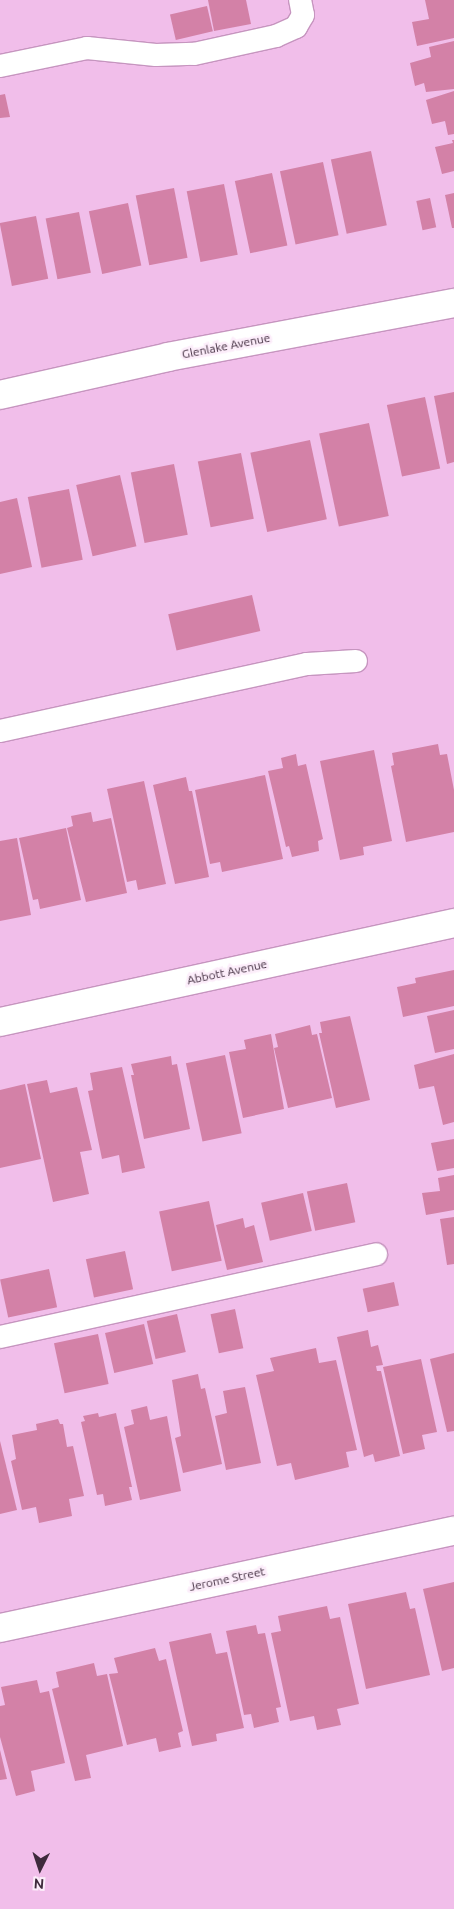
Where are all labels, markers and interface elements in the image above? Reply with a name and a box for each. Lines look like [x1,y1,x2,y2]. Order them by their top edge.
street label: Glenlake Avenue [181,330,271,362]
street label: Abbott Avenue [186,956,268,988]
street label: Jerome Street [188,1564,266,1594]
north arrow [15,1844,65,1894]
text: N [33,1876,45,1892]

